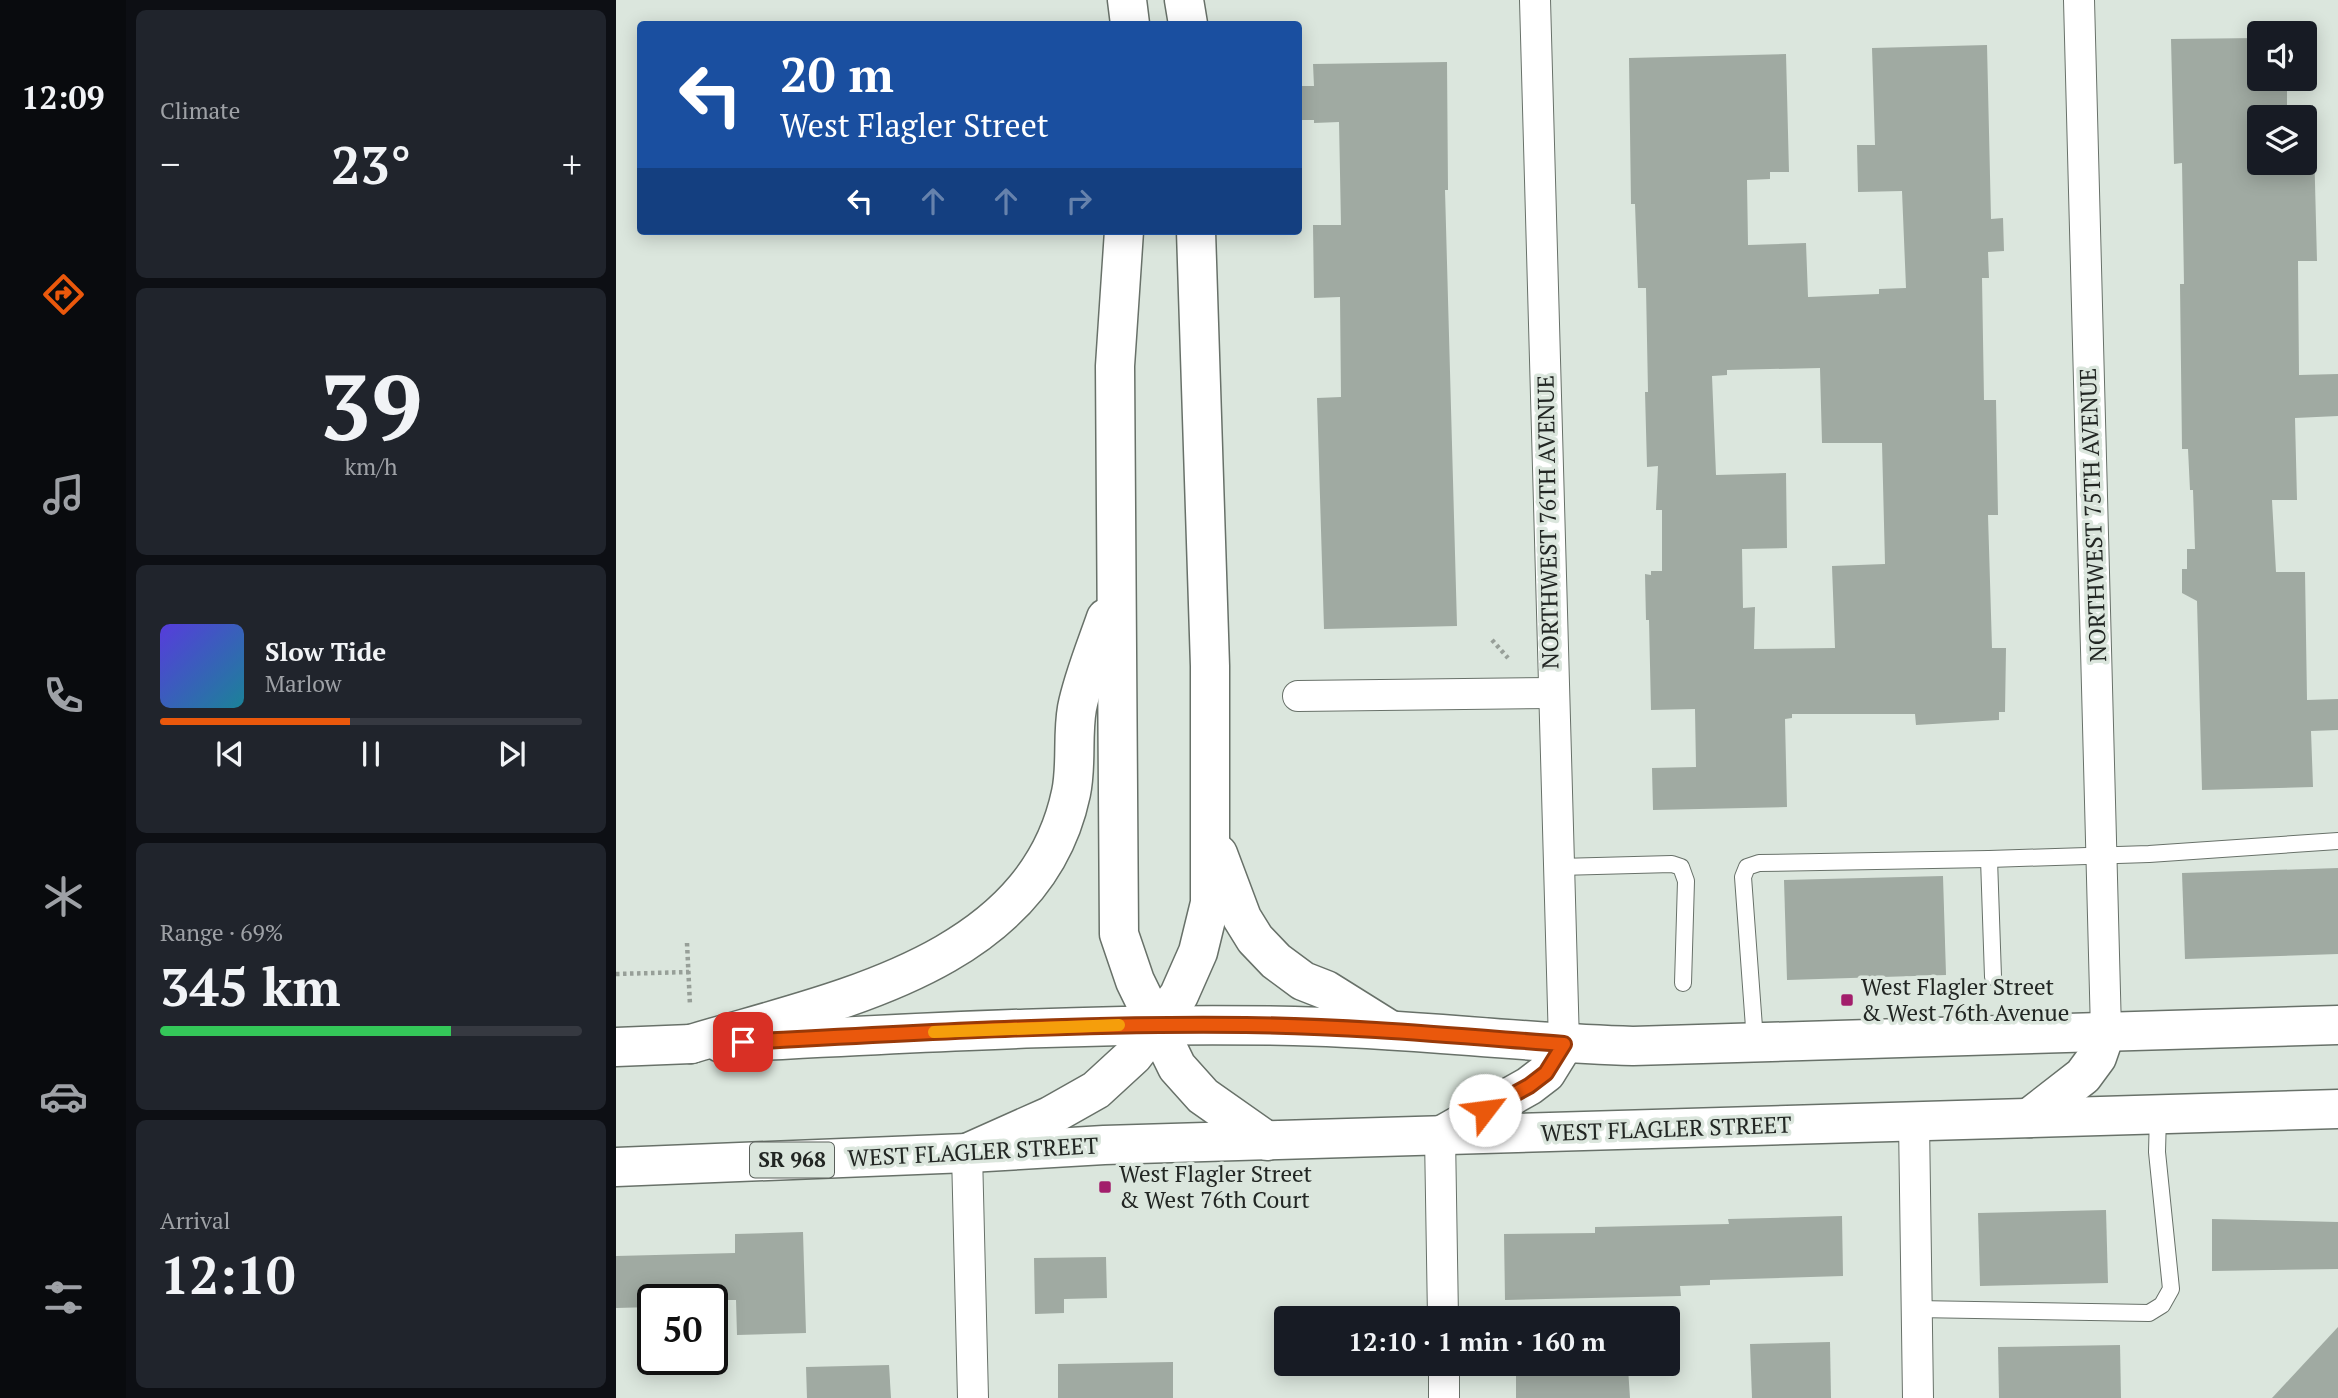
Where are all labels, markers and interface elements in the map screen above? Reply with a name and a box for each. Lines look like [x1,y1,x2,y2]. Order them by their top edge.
map controls [2247,21,2317,175]
button: sound [2247,21,2317,91]
text: 20 m [780,41,894,106]
icon: left [665,49,756,140]
text: 12:09 [21,76,105,118]
text: Climate [160,95,240,126]
text: West Flagler Street [780,104,1049,146]
button: layers [2247,105,2317,175]
text: 23° [331,130,411,199]
text: − [160,139,180,189]
text: + [562,139,582,189]
icon: left [841,182,879,220]
icon: ahead [914,182,952,220]
icon: ahead [987,182,1025,220]
icon: right [1060,182,1098,220]
icon: directions [39,270,88,319]
text: 39 [320,345,422,466]
street label: NORTHWEST 75TH AVENUE [2072,367,2113,663]
street label: NORTHWEST 76TH AVENUE [1529,375,1566,669]
text: km/h [344,451,398,482]
icon: music [39,470,88,519]
text: Slow Tide [265,634,386,668]
text: Marlow [265,668,342,699]
icon: phone [39,671,88,720]
icon: previous [211,735,249,773]
icon: pause [352,735,390,773]
icon: next [493,735,531,773]
icon: climate [39,872,88,921]
text: Range · 69% [160,917,283,948]
text: 345 km [160,952,341,1021]
place label: West Flagler Street & West 76th Avenue [1861,971,2069,1028]
marker: West Flagler Street & West 76th Avenue [1839,992,1855,1008]
pin [713,1012,773,1072]
icon: arrive [724,1023,762,1061]
icon: car [39,1072,88,1121]
position arrow [1448,1073,1522,1147]
street label: WEST FLAGLER STREET [1540,1109,1792,1148]
street label: WEST FLAGLER STREET [847,1129,1099,1174]
road number: SR 968 [750,1142,834,1178]
place label: West Flagler Street & West 76th Court [1119,1158,1313,1215]
marker: West Flagler Street & West 76th Court [1097,1179,1113,1195]
text: Arrival [160,1205,231,1236]
text: 12:10 [160,1240,295,1309]
icon: filters [39,1273,88,1322]
speed limit sign: 50 [637,1284,728,1375]
text: 12:10 · 1 min · 160 m [1348,1324,1606,1358]

